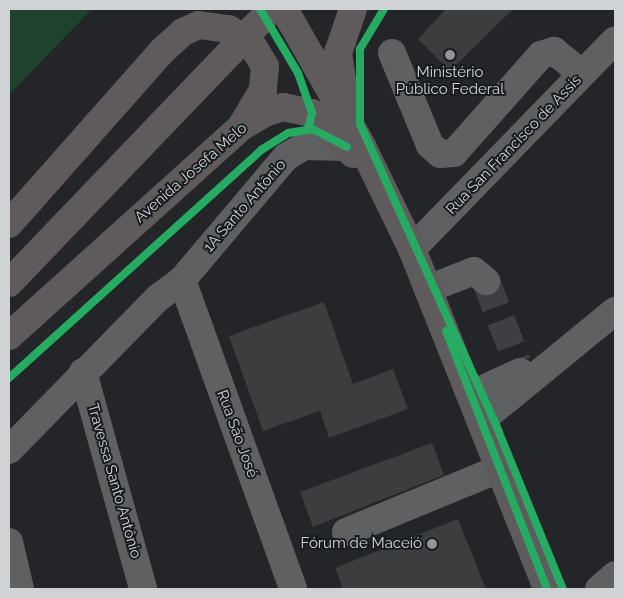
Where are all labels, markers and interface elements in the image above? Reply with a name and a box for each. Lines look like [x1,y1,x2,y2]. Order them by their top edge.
marker: Ministério Público Federal [444,49,456,61]
place label: Ministério Público Federal [396,63,504,98]
street label: Rua San Francisco de Assis [442,71,586,219]
street label: Avenida Josefa Melo [131,119,251,227]
street label: 1A Santo Antônio [200,156,290,256]
street label: Rua São José [213,387,261,481]
street label: Travessa Santo Antônio [83,401,145,561]
place label: Fórum de Maceió [301,535,422,553]
marker: Fórum de Maceió [426,538,438,550]

